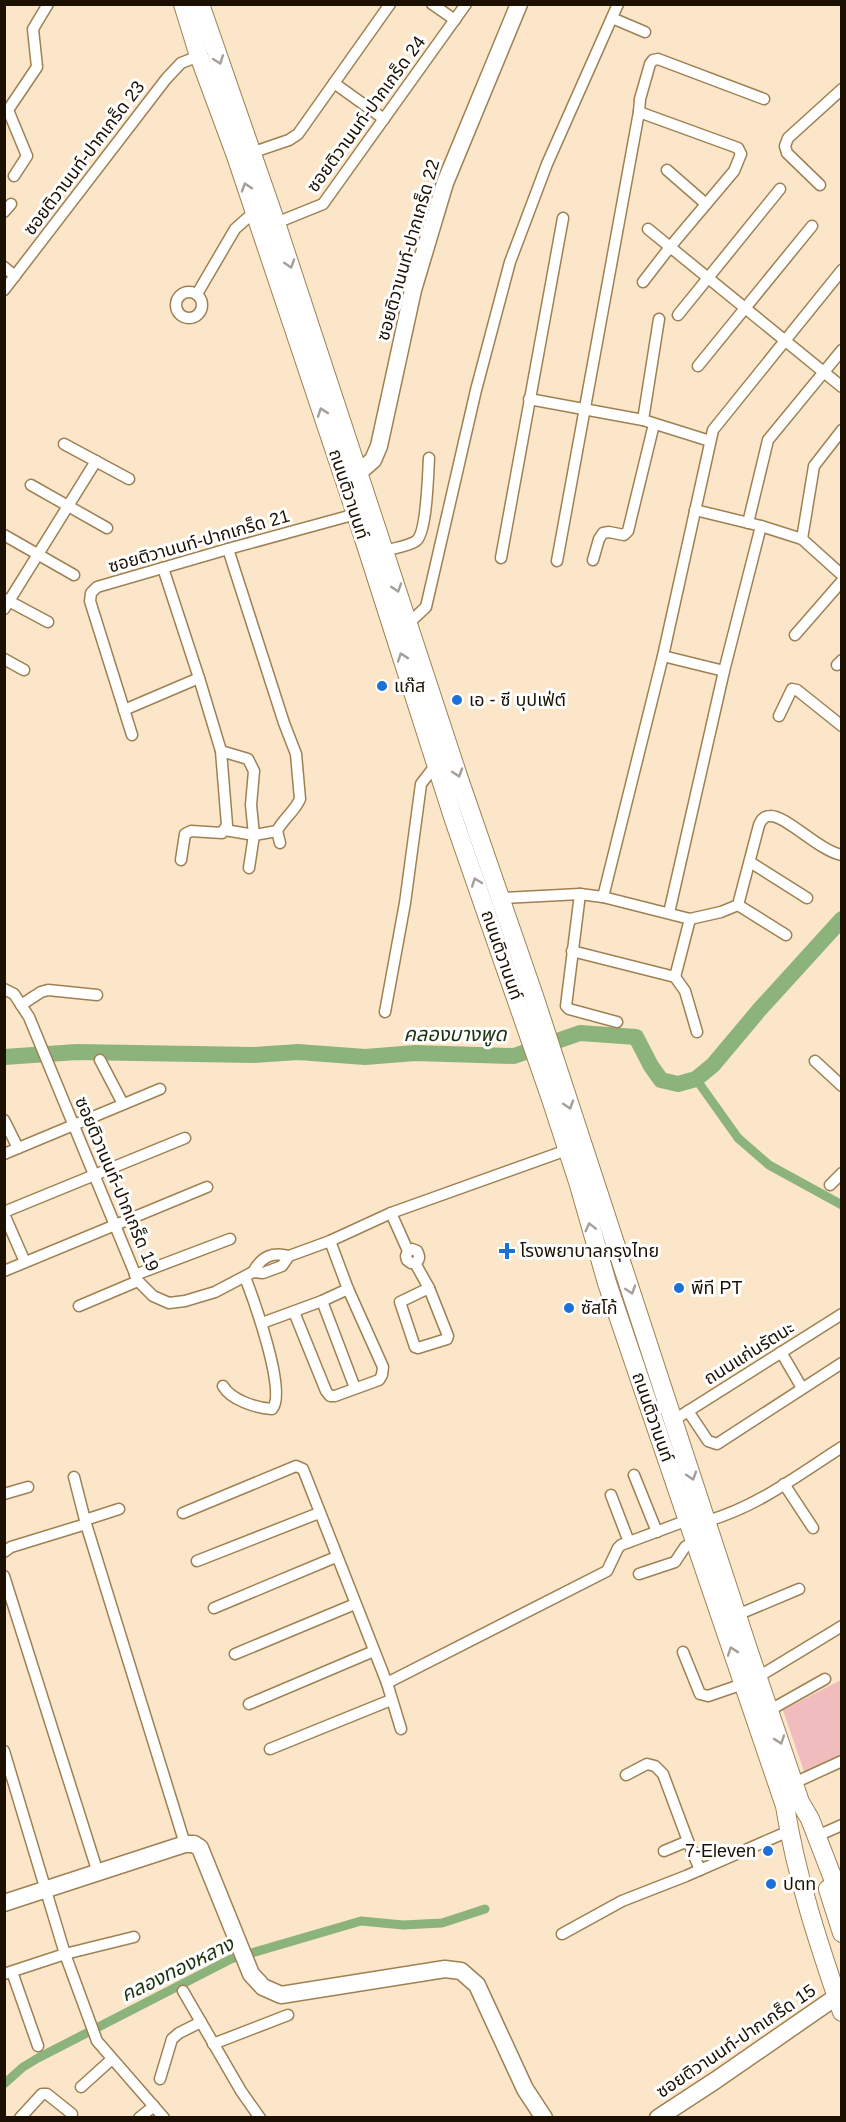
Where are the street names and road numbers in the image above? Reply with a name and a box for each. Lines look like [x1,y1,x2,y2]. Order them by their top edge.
street label: ซอยติวานนท์-ปากเกร็ด 24 [303,32,429,196]
street label: ซอยติวานนท์-ปากเกร็ด 23 [20,77,148,239]
street label: ซอยติวานนท์-ปากเกร็ด 22 [373,157,443,343]
street label: ถนนติวานนท์ [325,446,373,542]
street label: ซอยติวานนท์-ปากเกร็ด 21 [106,506,292,576]
street label: ถนนติวานนท์ [477,908,527,1002]
street label: ซอยติวานนท์-ปากเกร็ด 19 [71,1094,163,1274]
street label: ถนนแก่นรัตนะ [700,1317,798,1389]
street label: ถนนติวานนท์ [628,1370,678,1464]
street label: ซอยติวานนท์-ปากเกร็ด 15 [653,1980,819,2102]

